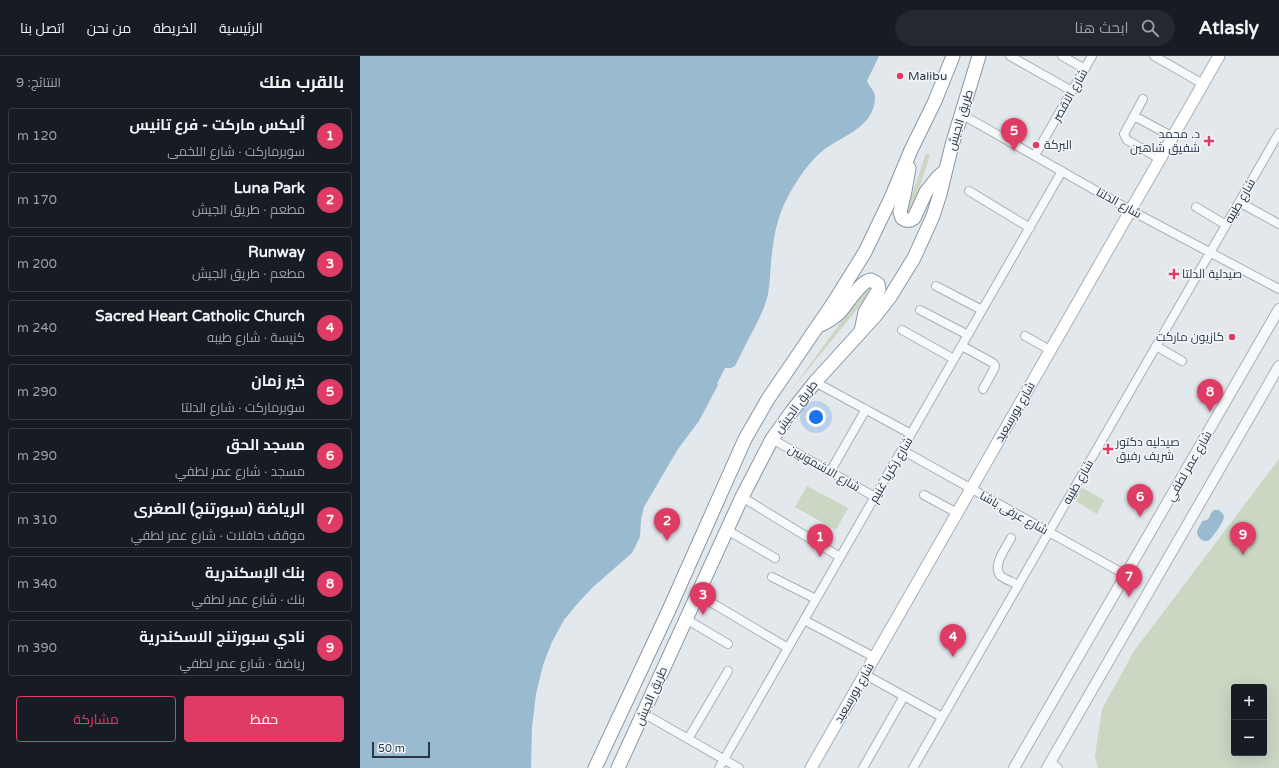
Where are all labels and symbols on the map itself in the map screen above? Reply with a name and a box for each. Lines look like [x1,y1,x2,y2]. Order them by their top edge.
street label: شارع الاقصر [1049,66,1091,125]
place label: Malibu [908,69,947,83]
marker: Malibu [895,71,905,81]
street label: طريق الجيش [944,88,976,152]
pin: 5 [1001,118,1027,151]
place label: د. محمد شفيق شاهين [1130,127,1200,155]
marker: د. محمد شفيق شاهين [1203,135,1215,147]
place label: البركة [1044,138,1072,152]
marker: البركة [1031,140,1041,150]
street label: شارع طيبه [1222,176,1259,226]
street label: شارع الدلتا [1093,185,1144,222]
place label: صيدلية الدلتا [1182,267,1242,281]
marker: صيدلية الدلتا [1169,269,1179,279]
place label: كازيون ماركت [1156,330,1224,344]
marker: كازيون ماركت [1227,332,1237,342]
street label: طريق الجيش [772,378,821,436]
street label: شارع بورسعيد [992,379,1039,445]
pin: 8 [1197,379,1223,412]
your location [806,407,826,427]
street label: شارع عمر لطفي [1163,428,1217,505]
street label: شارع زكريا غنيم [867,435,916,506]
place label: صيدليه دكتور شريف رفيق [1115,435,1180,463]
street label: شارع الاشمونيين [785,442,863,495]
marker: صيدليه دكتور شريف رفيق [1103,444,1113,454]
street label: شارع طيبه [1060,457,1097,507]
pin: 6 [1127,484,1153,517]
street label: شارع عرفى باشا [977,488,1051,538]
pin: 2 [654,508,680,541]
pin: 9 [1230,522,1256,555]
pin: 1 [807,524,833,557]
pin: 7 [1116,564,1142,597]
pin: 3 [690,582,716,615]
pin: 4 [940,624,966,657]
street label: شارع بورسعيد [831,660,878,726]
street label: طريق الجيش [632,664,670,728]
scale bar [372,740,430,759]

